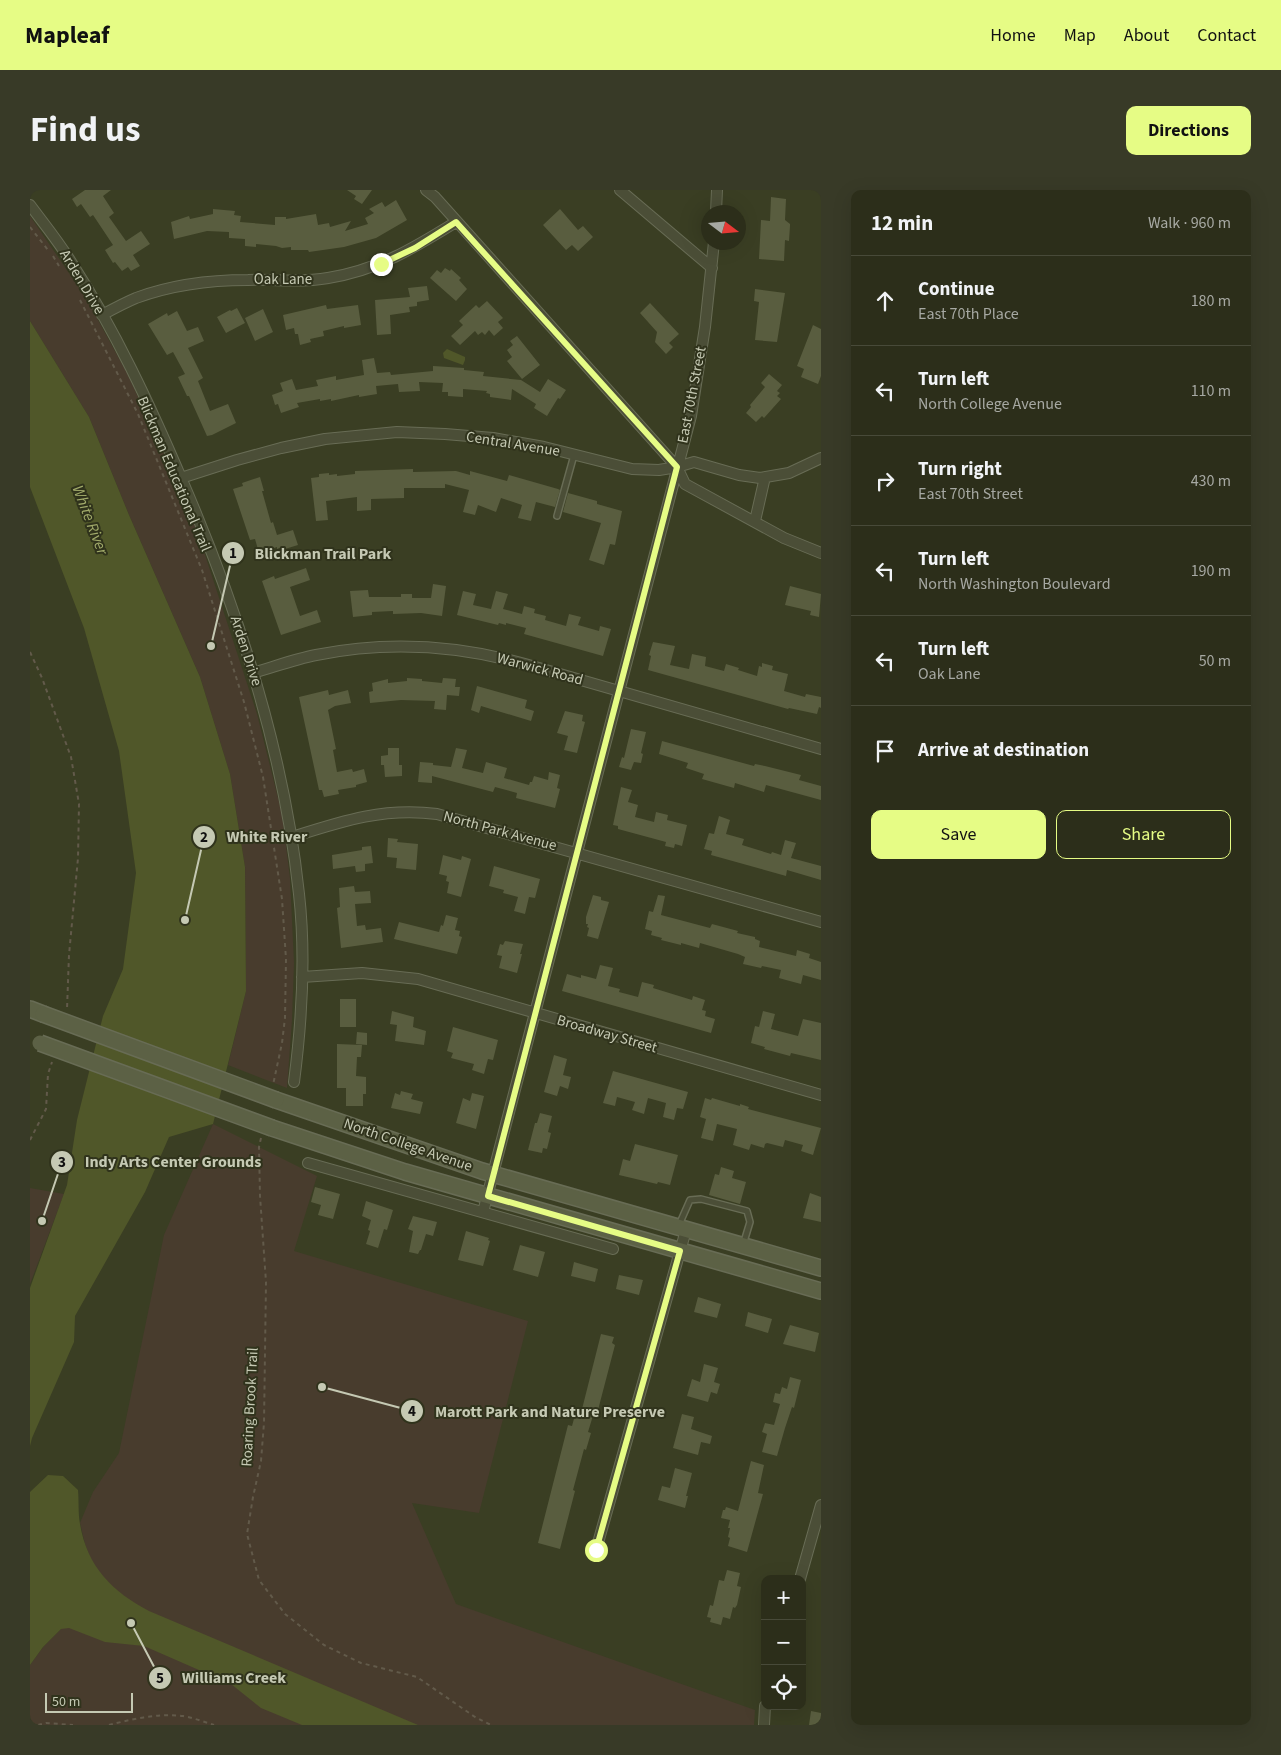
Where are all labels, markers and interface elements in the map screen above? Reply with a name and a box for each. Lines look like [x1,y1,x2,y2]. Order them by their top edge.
text: Mapleaf [25,18,110,53]
text: Home [990,23,1036,48]
text: Map [1064,23,1096,48]
text: About [1124,23,1169,48]
text: Contact [1197,23,1256,48]
text: Find us [30,105,140,155]
button: Directions [1126,106,1251,155]
north arrow [701,205,746,250]
text: 12 min [871,208,933,238]
text: Walk · 960 m [1148,212,1231,234]
street label: Arden Drive [54,245,110,319]
route end [370,253,393,276]
street label: Oak Lane [254,269,312,290]
text: Continue [918,276,995,303]
icon: ahead [871,287,899,315]
text: 180 m [1191,290,1231,312]
text: East 70th Place [918,303,1019,325]
street label: East 70th Street [672,345,712,445]
text: Turn left [918,366,989,393]
icon: left [871,377,899,405]
text: 110 m [1191,380,1231,402]
street label: Blickman Educational Trail [132,393,216,555]
text: North College Avenue [918,393,1062,415]
street label: Central Avenue [465,426,561,462]
text: Turn right [918,456,1002,483]
icon: right [871,467,899,495]
text: 430 m [1191,470,1231,492]
water label: White River [67,482,114,559]
text: East 70th Street [918,483,1023,505]
callout: Blickman Trail Park [220,538,402,569]
text: 1 [229,543,237,564]
text: Blickman Trail Park [255,543,392,565]
text: Turn left [918,546,989,573]
icon: left [871,557,899,585]
text: 190 m [1191,560,1231,582]
text: North Washington Boulevard [918,573,1111,595]
street label: Arden Drive [225,613,267,689]
text: Turn left [918,636,989,663]
street label: Warwick Road [495,647,585,691]
icon: left [871,647,899,675]
text: 50 m [1199,650,1231,672]
text: Oak Lane [918,663,980,685]
icon: arrive [871,737,899,765]
text: Arrive at destination [918,737,1089,764]
street label: North Park Avenue [441,806,559,856]
button: Save [871,810,1046,859]
button: Share [1056,810,1231,859]
callout: White River [191,821,317,852]
text: White River [226,826,308,848]
text: 2 [200,827,208,848]
street label: Broadway Street [554,1010,660,1058]
street label: North College Avenue [341,1113,475,1177]
callout: Indy Arts Center Grounds [49,1146,271,1177]
text: Indy Arts Center Grounds [85,1151,261,1173]
text: 3 [58,1152,66,1173]
street label: Roaring Brook Trail [236,1347,264,1467]
callout: Marott Park and Nature Preserve [399,1396,675,1427]
text: 4 [408,1401,416,1422]
text: Marott Park and Nature Preserve [435,1401,665,1423]
route start [585,1539,608,1562]
map controls [761,1575,806,1710]
button: + [761,1575,806,1620]
button: − [761,1620,806,1665]
callout: Williams Creek [147,1662,296,1693]
button: locate [761,1665,806,1710]
text: Williams Creek [182,1667,286,1689]
text: 5 [156,1668,164,1689]
scale bar [45,1690,132,1713]
text: 50 m [52,1692,80,1712]

